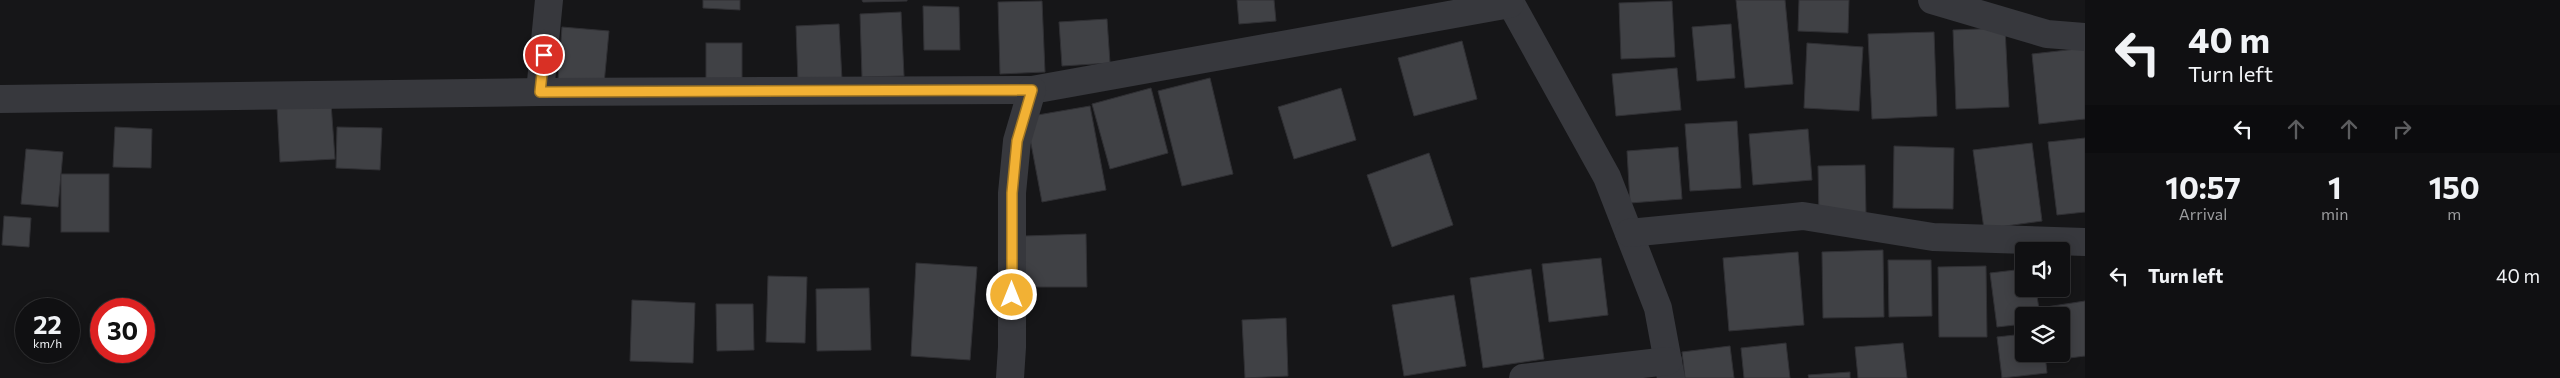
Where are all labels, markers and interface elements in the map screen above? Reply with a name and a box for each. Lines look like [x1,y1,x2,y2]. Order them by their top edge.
text: 40 m [2188,17,2270,60]
icon: left [2105,20,2170,85]
pin [523,34,565,76]
icon: arrive [530,41,558,69]
text: Turn left [2188,60,2273,87]
icon: left [2229,115,2257,143]
icon: ahead [2282,115,2310,143]
icon: ahead [2335,115,2363,143]
icon: right [2388,115,2416,143]
text: 10:57 [2165,168,2241,205]
text: 1 [2328,168,2341,205]
text: 150 [2429,168,2480,205]
text: Arrival [2179,204,2227,223]
text: min [2321,204,2348,223]
text: m [2447,204,2461,223]
map controls [2015,242,2070,362]
button: sound [2015,242,2070,297]
icon: left [2105,262,2133,290]
text: Turn left [2148,264,2223,287]
text: 40 m [2496,264,2540,287]
position arrow [985,268,1037,320]
speed limit sign: 30 [90,298,155,363]
button: layers [2015,307,2070,362]
text: 22 [33,309,62,339]
text: km/h [33,336,62,350]

